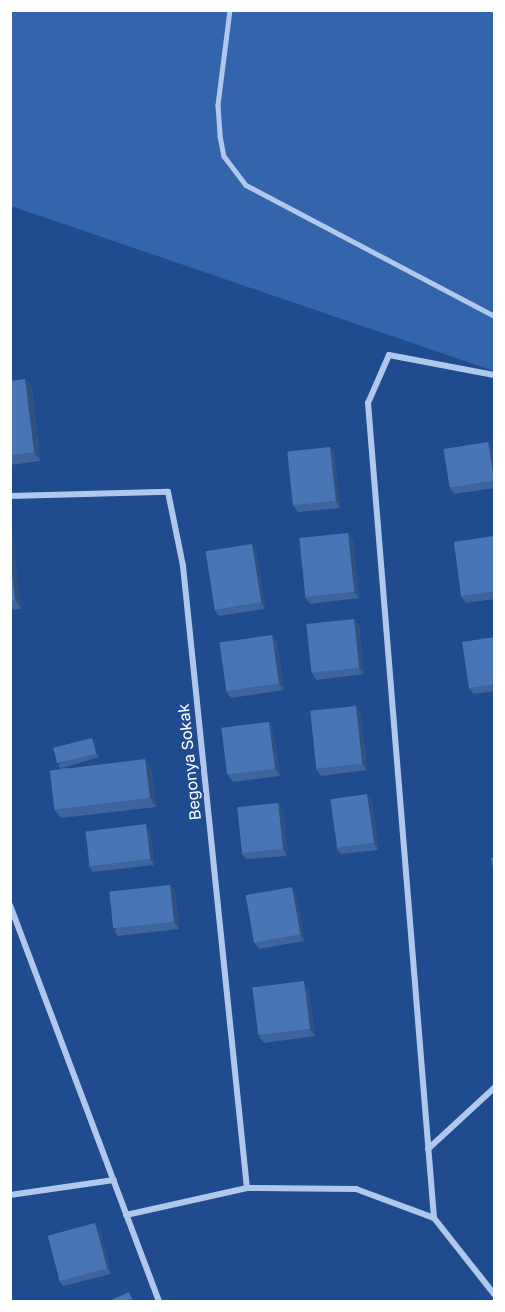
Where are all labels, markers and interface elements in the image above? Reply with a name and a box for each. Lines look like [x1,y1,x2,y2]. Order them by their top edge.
street label: Begonya Sokak [173,703,205,821]

